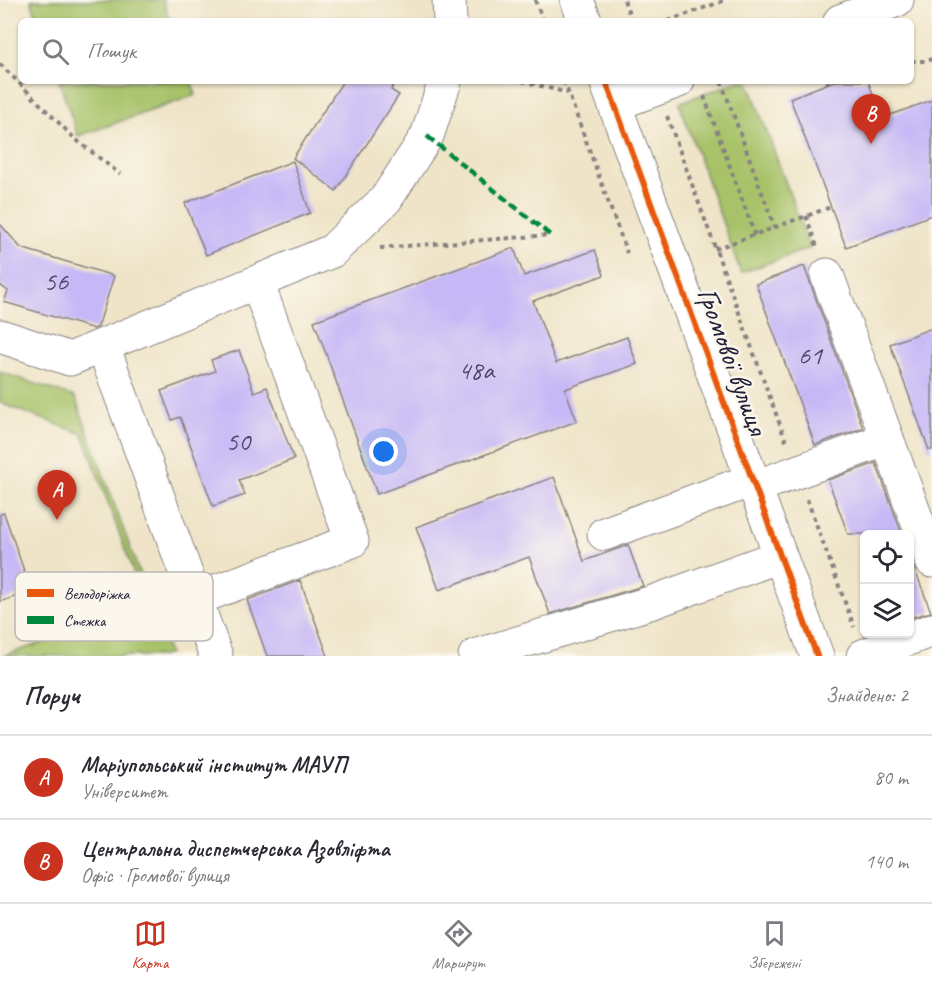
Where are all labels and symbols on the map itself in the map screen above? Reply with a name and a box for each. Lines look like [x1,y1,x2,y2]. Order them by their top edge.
pin: B [852,94,890,144]
house number: 56 [44,264,69,298]
street label: Громової вулиця [689,282,778,442]
house number: 61 [798,338,824,372]
house number: 48а [458,353,496,387]
house number: 50 [226,424,252,458]
your location [369,437,398,466]
pin: A [38,470,76,520]
legend [15,572,213,641]
text: Велодоріжка [64,584,131,604]
text: Стежка [64,611,107,631]

